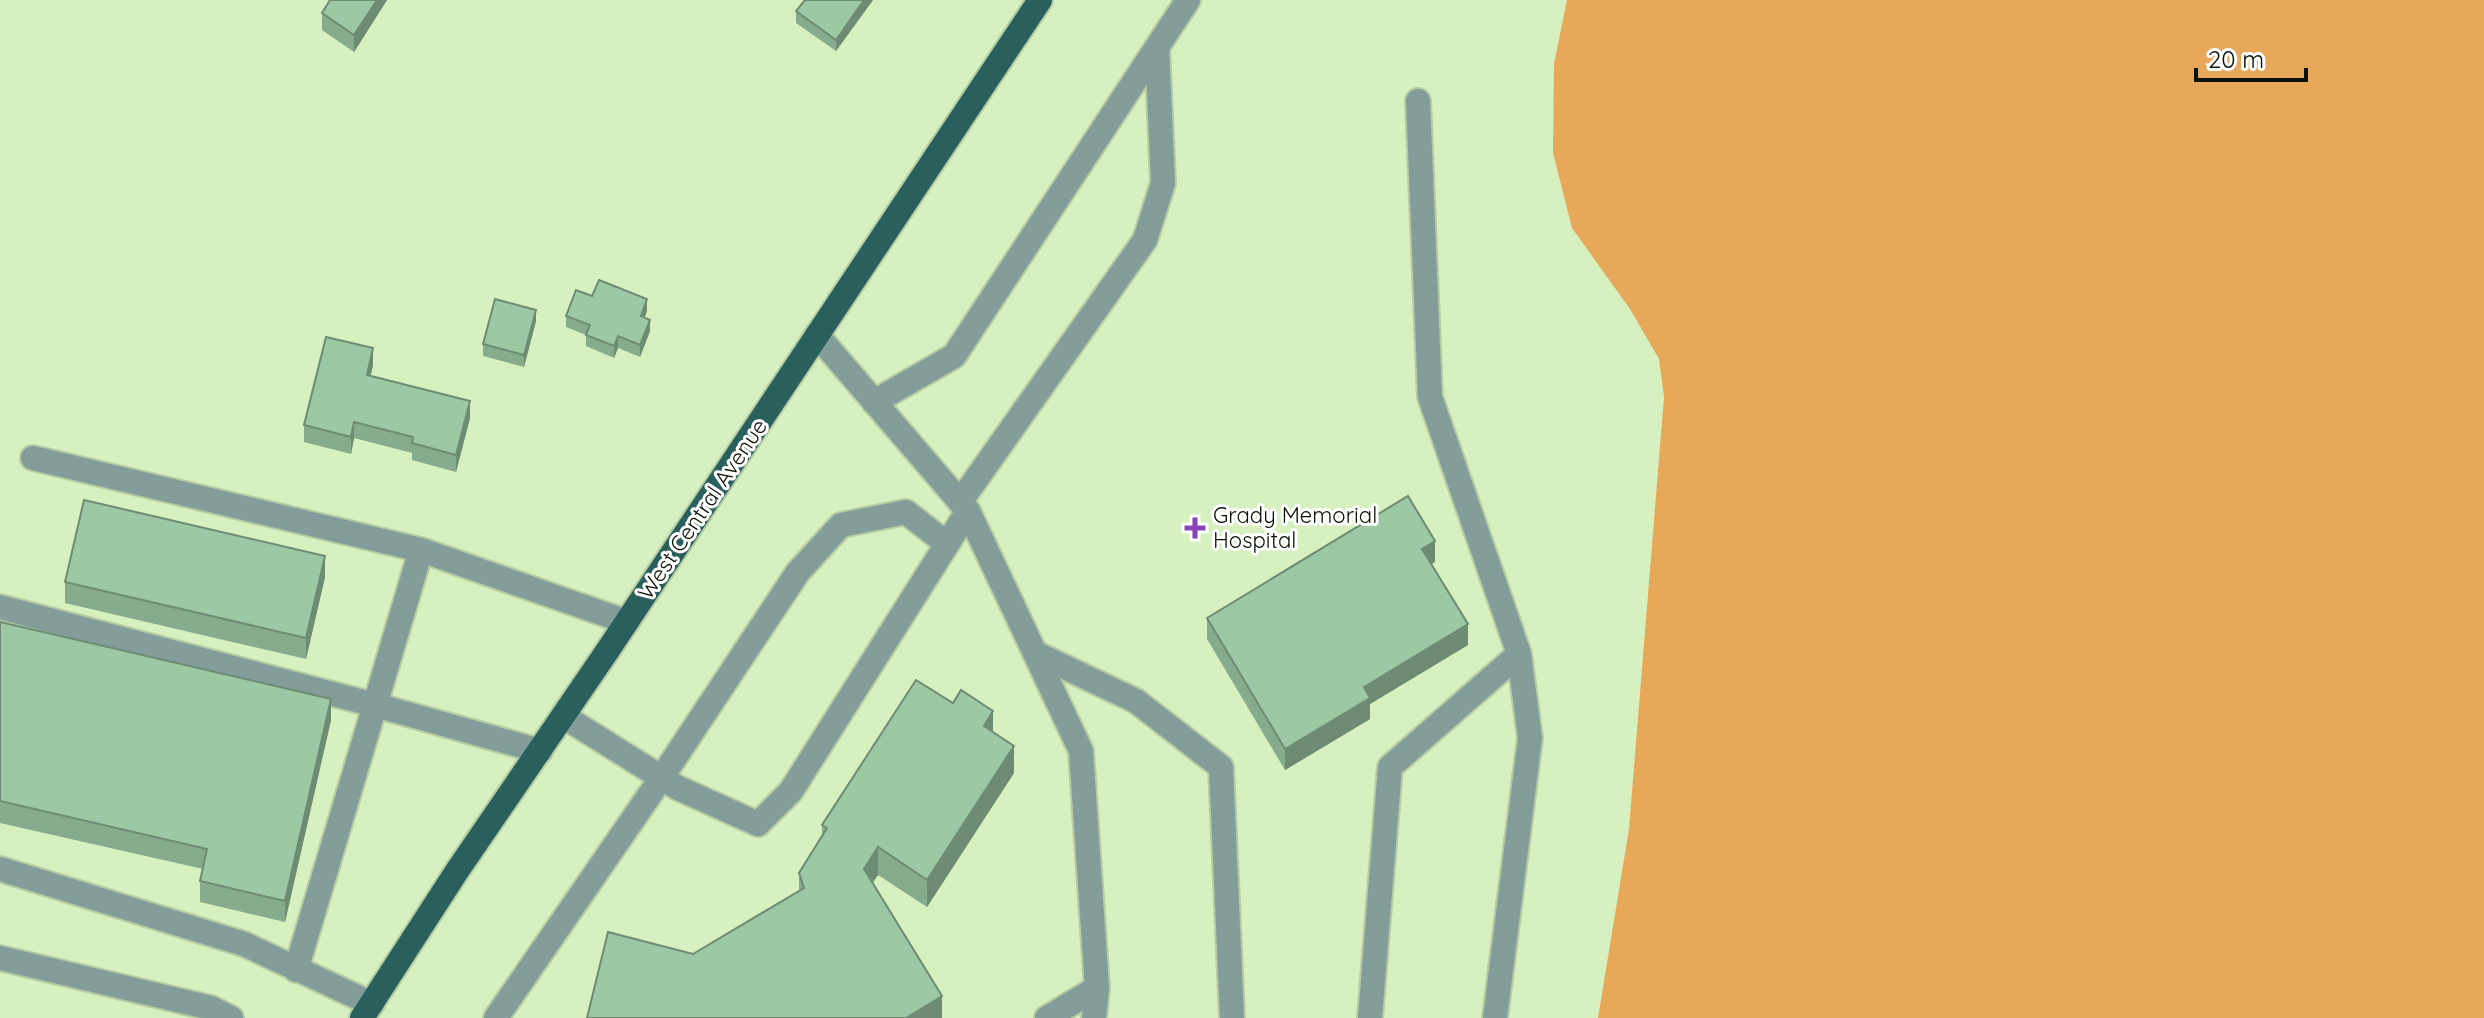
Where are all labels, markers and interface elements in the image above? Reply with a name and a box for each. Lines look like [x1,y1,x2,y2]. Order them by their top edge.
scale bar [2196,32,2306,82]
text: 20 m [2208,44,2264,74]
street label: West Central Avenue [631,413,773,605]
place label: Grady Memorial Hospital [1213,501,1377,554]
marker: Grady Memorial Hospital [1184,517,1206,539]

